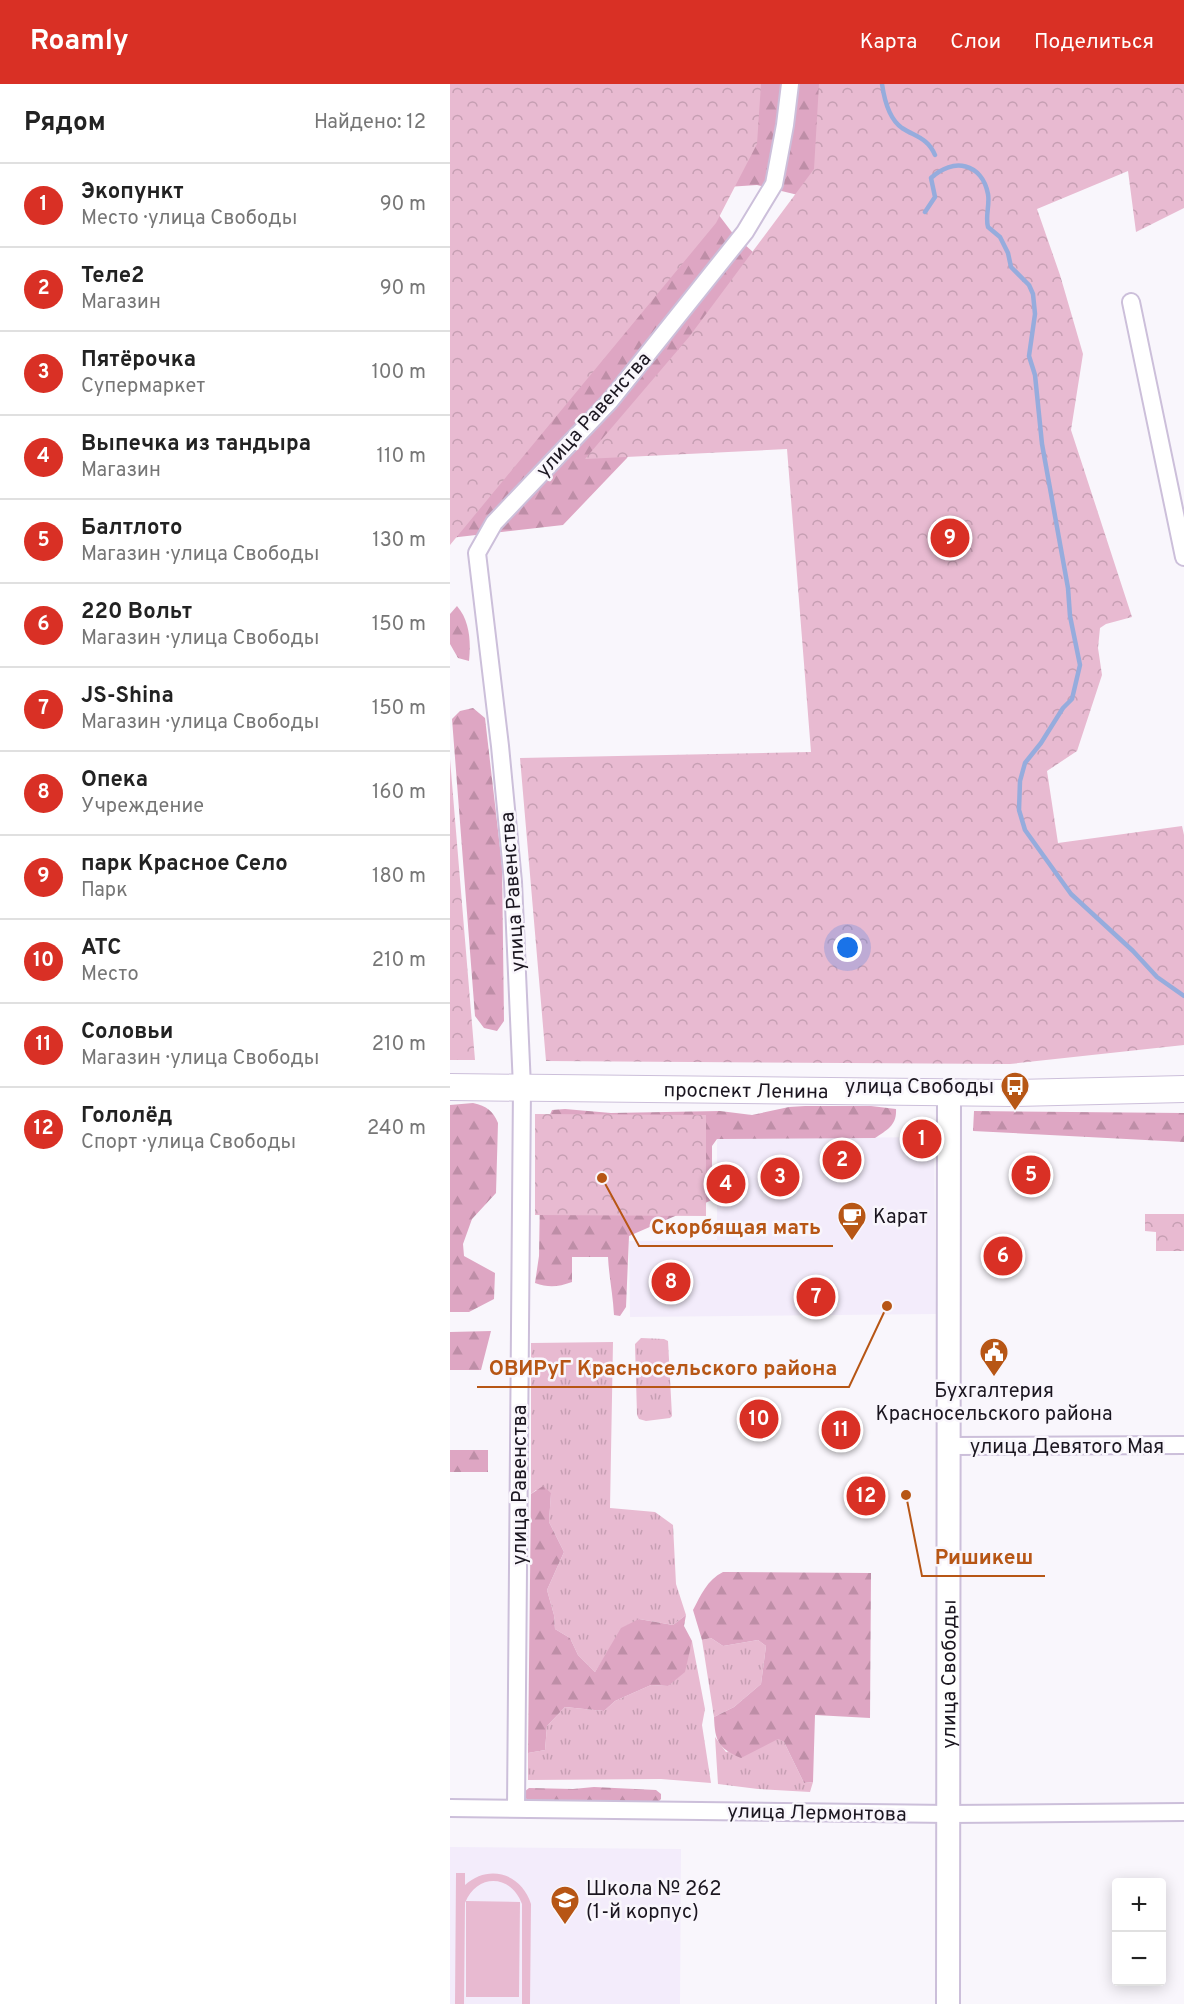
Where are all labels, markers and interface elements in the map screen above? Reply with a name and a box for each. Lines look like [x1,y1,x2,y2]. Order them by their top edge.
text: Roamly [30,24,129,60]
text: Карта [860,29,917,56]
text: Слои [950,29,1001,56]
text: Поделиться [1034,29,1154,56]
text: Рядом [24,107,106,140]
text: Найдено: 12 [314,110,426,136]
text: Экопункт [81,179,184,206]
text: 1 [40,192,48,218]
text: 90 m [380,192,426,218]
text: Место · улица Свободы [81,206,297,232]
text: Теле2 [81,263,145,290]
text: 2 [37,276,50,302]
text: 90 m [380,276,426,302]
text: Магазин [81,290,161,316]
text: Пятёрочка [81,347,196,374]
street label: улица Равенства [531,347,658,484]
text: 3 [38,360,50,386]
text: 100 m [371,360,426,386]
text: Супермаркет [81,374,205,400]
text: Выпечка из тандыра [81,431,311,458]
text: 4 [37,444,50,470]
text: 110 m [377,444,426,470]
text: Магазин [81,458,161,484]
text: Балтлото [81,515,183,542]
pin: 9 [930,516,970,560]
text: 5 [37,528,50,554]
text: 130 m [372,528,426,554]
text: Магазин · улица Свободы [81,542,319,568]
text: 220 Вольт [81,599,192,626]
text: 6 [37,612,50,638]
text: 150 m [372,612,426,638]
text: Магазин · улица Свободы [81,626,319,652]
text: JS-Shina [81,683,174,710]
text: 7 [38,696,49,722]
text: 150 m [372,696,426,722]
text: Магазин · улица Свободы [81,710,319,736]
text: Опека [81,767,148,794]
text: 8 [37,780,50,806]
text: 160 m [372,780,426,806]
text: Учреждение [81,794,204,820]
street label: улица Равенства [495,811,533,973]
text: парк Красное Село [81,851,288,878]
text: 9 [37,864,50,890]
text: 180 m [372,864,426,890]
text: Парк [81,878,128,904]
your location [833,933,862,962]
text: АТС [81,935,121,962]
text: 10 [33,948,54,974]
text: 210 m [372,948,426,974]
text: Место [81,962,139,988]
text: Соловьи [81,1019,173,1046]
text: 11 [36,1032,52,1058]
text: 210 m [372,1032,426,1058]
text: Магазин · улица Свободы [81,1046,319,1072]
bus stop icon: улица Свободы [999,1070,1031,1112]
place label: улица Свободы [845,1075,994,1101]
street label: проспект Ленина [663,1078,829,1106]
text: Гололёд [81,1103,172,1130]
text: 12 [33,1116,54,1142]
text: 240 m [367,1116,426,1142]
pin: 1 [902,1116,942,1162]
text: Спорт · улица Свободы [81,1130,296,1156]
pin: 2 [822,1138,862,1182]
pin: 5 [1012,1152,1050,1198]
pin: 3 [760,1154,800,1200]
pin: 4 [706,1162,746,1206]
cafe icon: Карат [836,1200,868,1242]
place label: Карат [873,1205,928,1231]
callout: Скорбящая мать [639,1207,833,1246]
text: Скорбящая мать [651,1215,821,1242]
pin: 6 [984,1234,1022,1278]
pin: 8 [652,1260,690,1304]
pin: 7 [796,1274,836,1320]
public building icon: Бухгалтерия Красносельского района [978,1336,1010,1378]
callout: ОВИРуГ Красносельского района [477,1348,849,1387]
text: ОВИРуГ Красносельского района [489,1356,837,1383]
place label: Бухгалтерия Красносельского района [875,1379,1113,1428]
pin: 10 [740,1396,778,1442]
street label: улица Равенства [508,1405,534,1565]
pin: 11 [822,1408,860,1452]
street label: улица Девятого Мая [970,1435,1164,1461]
pin: 12 [846,1474,886,1518]
callout: Ришикеш [922,1537,1045,1576]
text: Ришикеш [935,1545,1033,1572]
street label: улица Свободы [937,1599,963,1749]
street label: улица Лермонтова [727,1799,907,1829]
place label: Школа № 262 (1-й корпус) [586,1877,721,1926]
map controls [1112,1878,1166,1986]
button: + [1112,1878,1166,1932]
school or university icon: Школа № 262 (1-й корпус) [549,1884,581,1926]
button: − [1112,1932,1166,1986]

